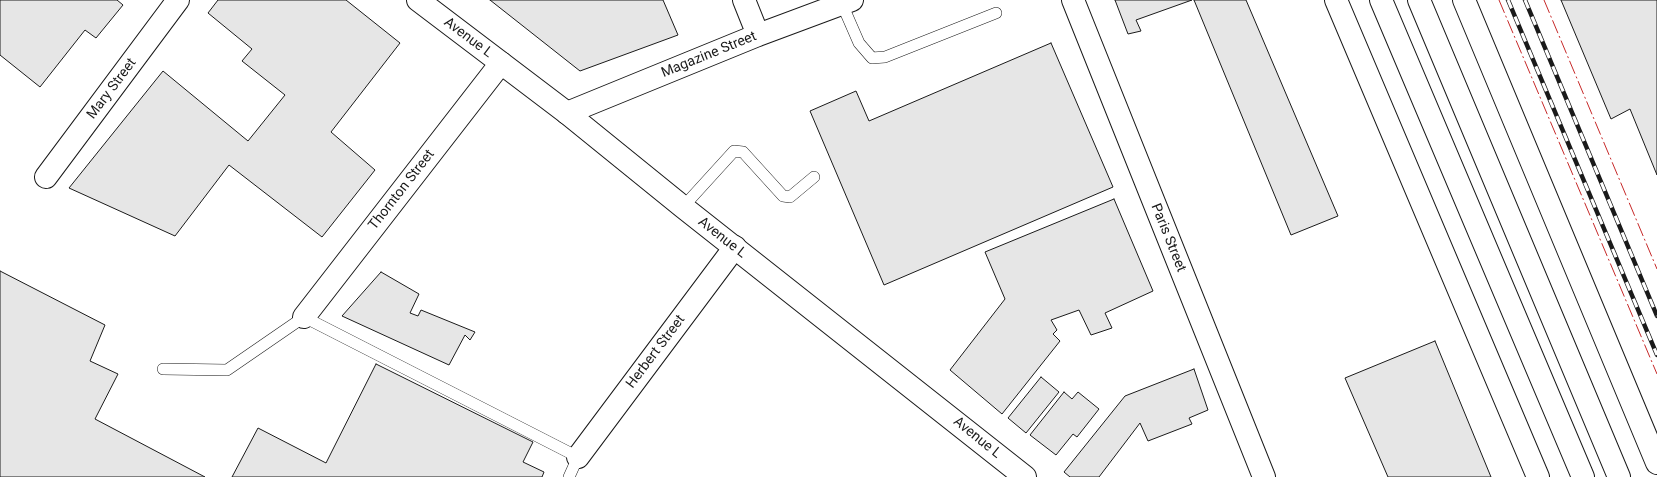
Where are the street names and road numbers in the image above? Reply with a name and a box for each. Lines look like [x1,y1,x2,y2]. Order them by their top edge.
street label: Avenue L [440,14,496,62]
street label: Magazine Street [659,28,759,82]
street label: Mary Street [84,55,140,123]
street label: Thornton Street [365,147,439,233]
street label: Paris Street [1147,201,1189,275]
street label: Avenue L [694,214,750,262]
street label: Herbert Street [623,312,689,392]
street label: Avenue L [950,414,1004,462]

